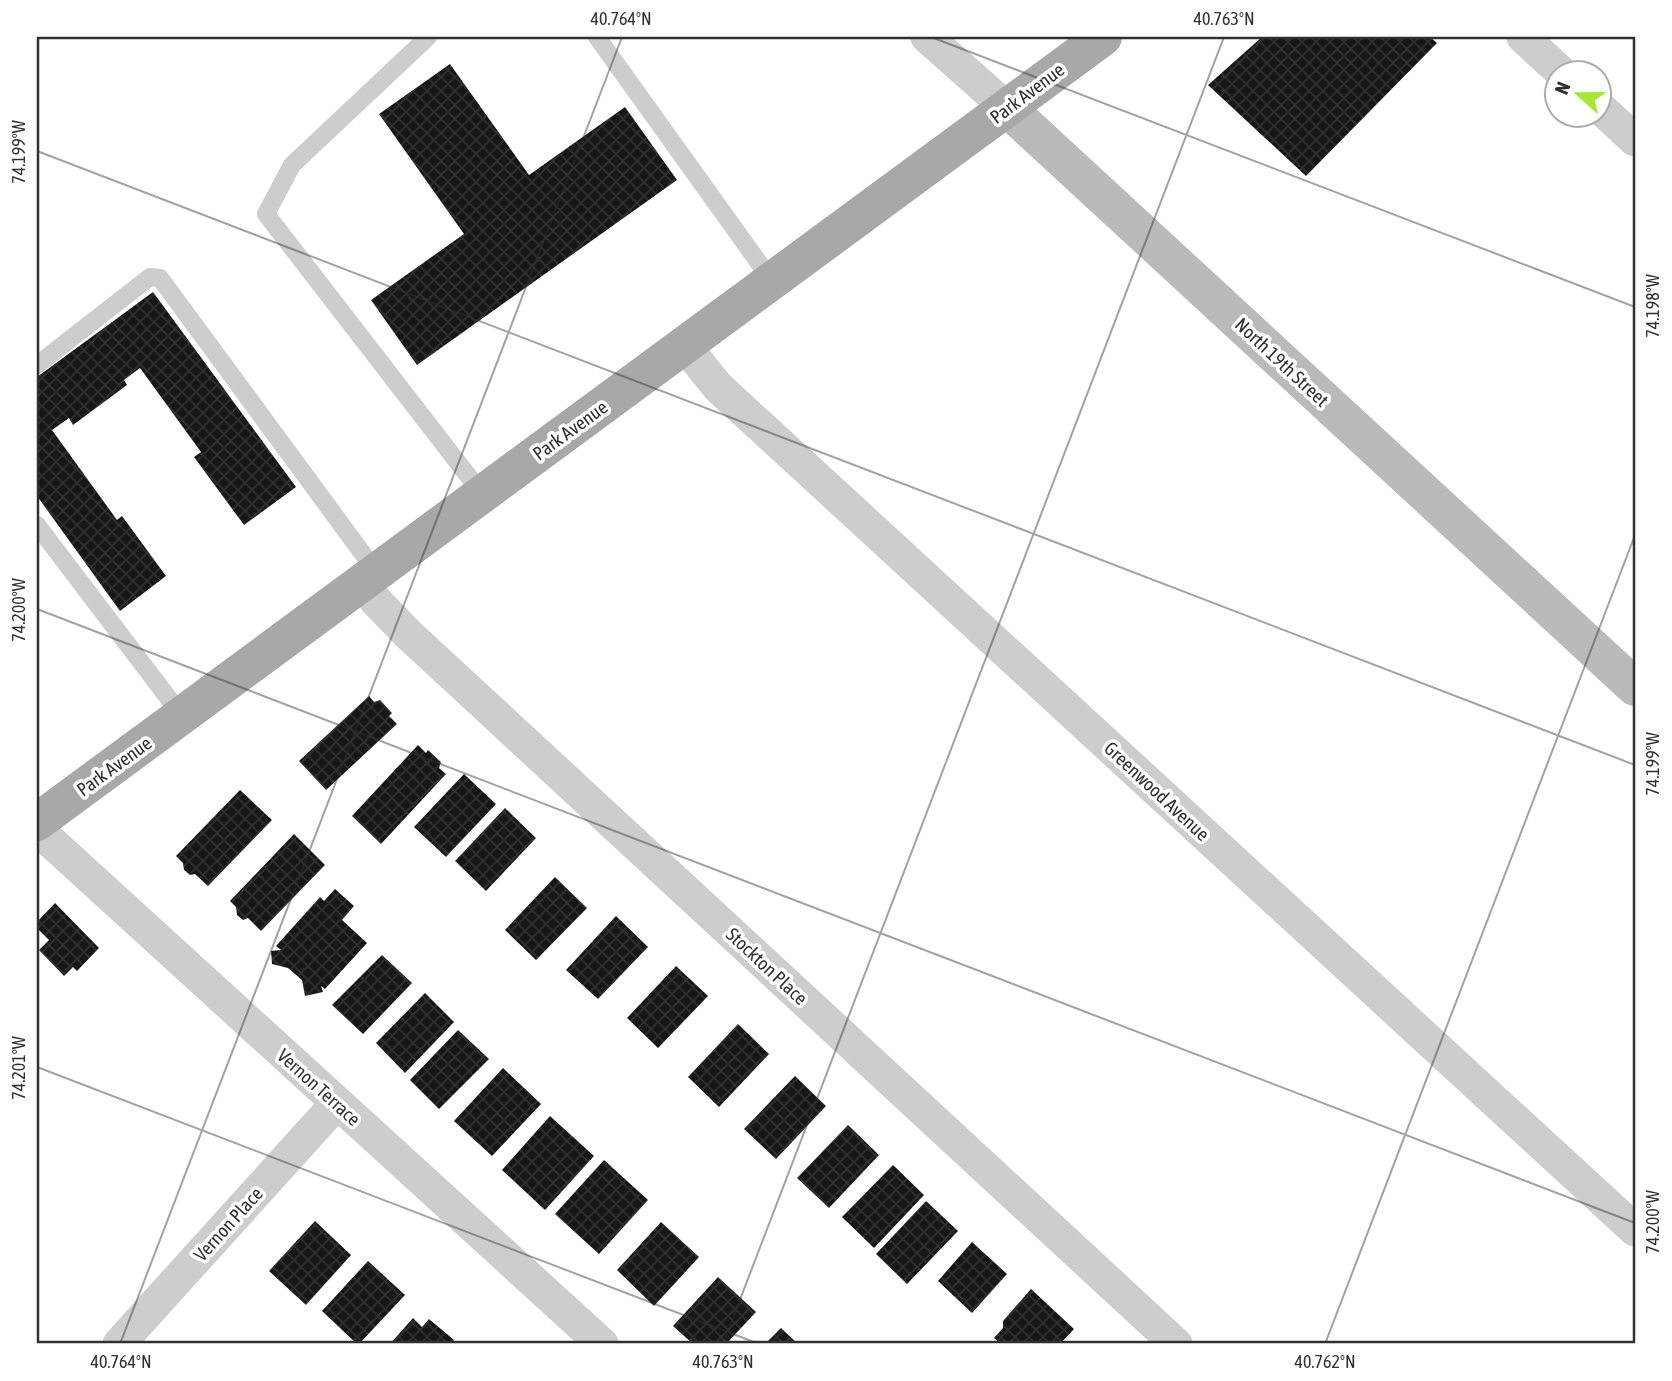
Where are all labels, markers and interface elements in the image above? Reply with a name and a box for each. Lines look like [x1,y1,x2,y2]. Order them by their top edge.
text: 40.764°N [590,8,652,29]
text: 40.763°N [1193,8,1255,29]
street label: Park Avenue [986,58,1068,128]
north arrow [1542,60,1612,130]
text: N [1550,79,1574,97]
text: 74.199°W [8,120,29,184]
text: 74.198°W [1642,274,1663,338]
street label: North 19th Street [1231,313,1333,411]
street label: Park Avenue [528,396,612,464]
text: 74.200°W [8,578,29,642]
street label: Park Avenue [72,732,156,800]
text: 74.199°W [1642,732,1663,796]
street label: Greenwood Avenue [1100,737,1214,845]
street label: Stockton Place [722,923,812,1009]
text: 74.201°W [8,1036,29,1100]
street label: Vernon Terrace [273,1044,365,1130]
street label: Vernon Place [189,1183,267,1265]
text: 74.200°W [1642,1190,1663,1254]
text: 40.764°N [90,1351,152,1372]
text: 40.763°N [692,1351,754,1372]
text: 40.762°N [1294,1351,1356,1372]

